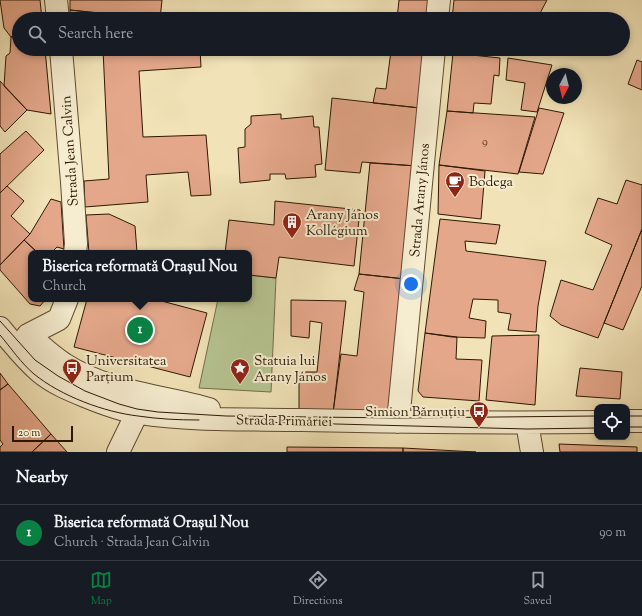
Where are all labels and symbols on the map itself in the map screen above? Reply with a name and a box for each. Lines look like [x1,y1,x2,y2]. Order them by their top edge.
north arrow [546,68,582,104]
street label: Strada Jean Calvin [57,95,85,207]
house number: 9 [482,133,488,151]
street label: Strada Arany János [406,142,436,258]
cafe icon: Bodega [444,170,466,198]
place label: Bodega [469,173,514,193]
place label: Arany János Kollégium [306,206,378,242]
building icon: Arany János Kollégium [281,211,303,239]
your location [401,274,421,294]
pin: 1 [127,315,153,345]
place label: Universitatea Parțium [86,352,167,388]
place label: Statuia lui Arany János [254,352,326,388]
bus stop icon: Universitatea Parțium [61,357,83,385]
place icon: Statuia lui Arany János [229,357,251,385]
bus stop icon: Simion Bărnuțiu [468,400,490,428]
place label: Simion Bărnuțiu [365,403,465,423]
street label: Strada Primăriei [236,411,332,433]
scale bar [12,424,73,443]

